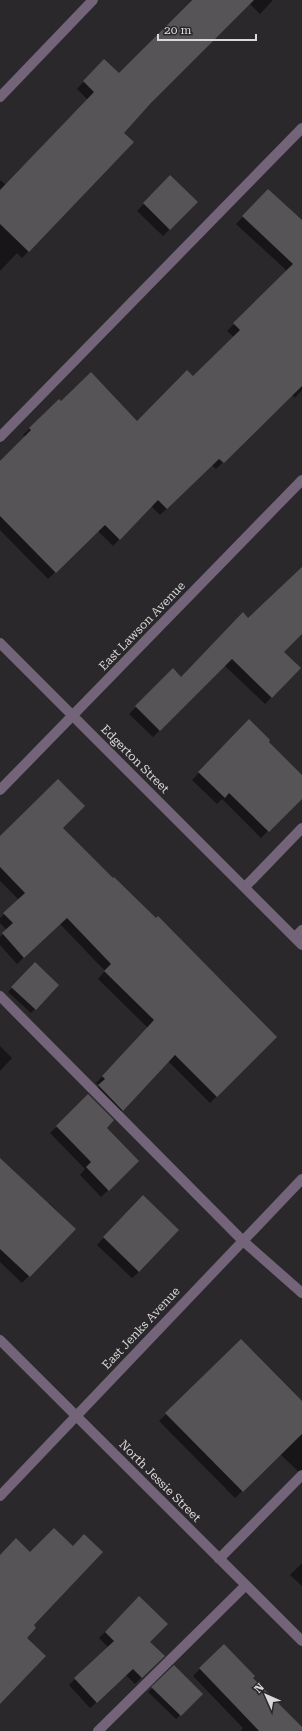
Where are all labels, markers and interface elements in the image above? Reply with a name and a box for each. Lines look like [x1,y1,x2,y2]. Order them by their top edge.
scale bar [158,16,256,42]
text: 20 m [164,23,191,37]
street label: East Lawson Avenue [96,578,188,673]
street label: Edgerton Street [98,722,172,796]
street label: East Jenks Avenue [99,1284,183,1372]
street label: North Jessie Street [116,1437,204,1525]
north arrow [246,1675,286,1715]
text: N [252,1680,267,1696]

